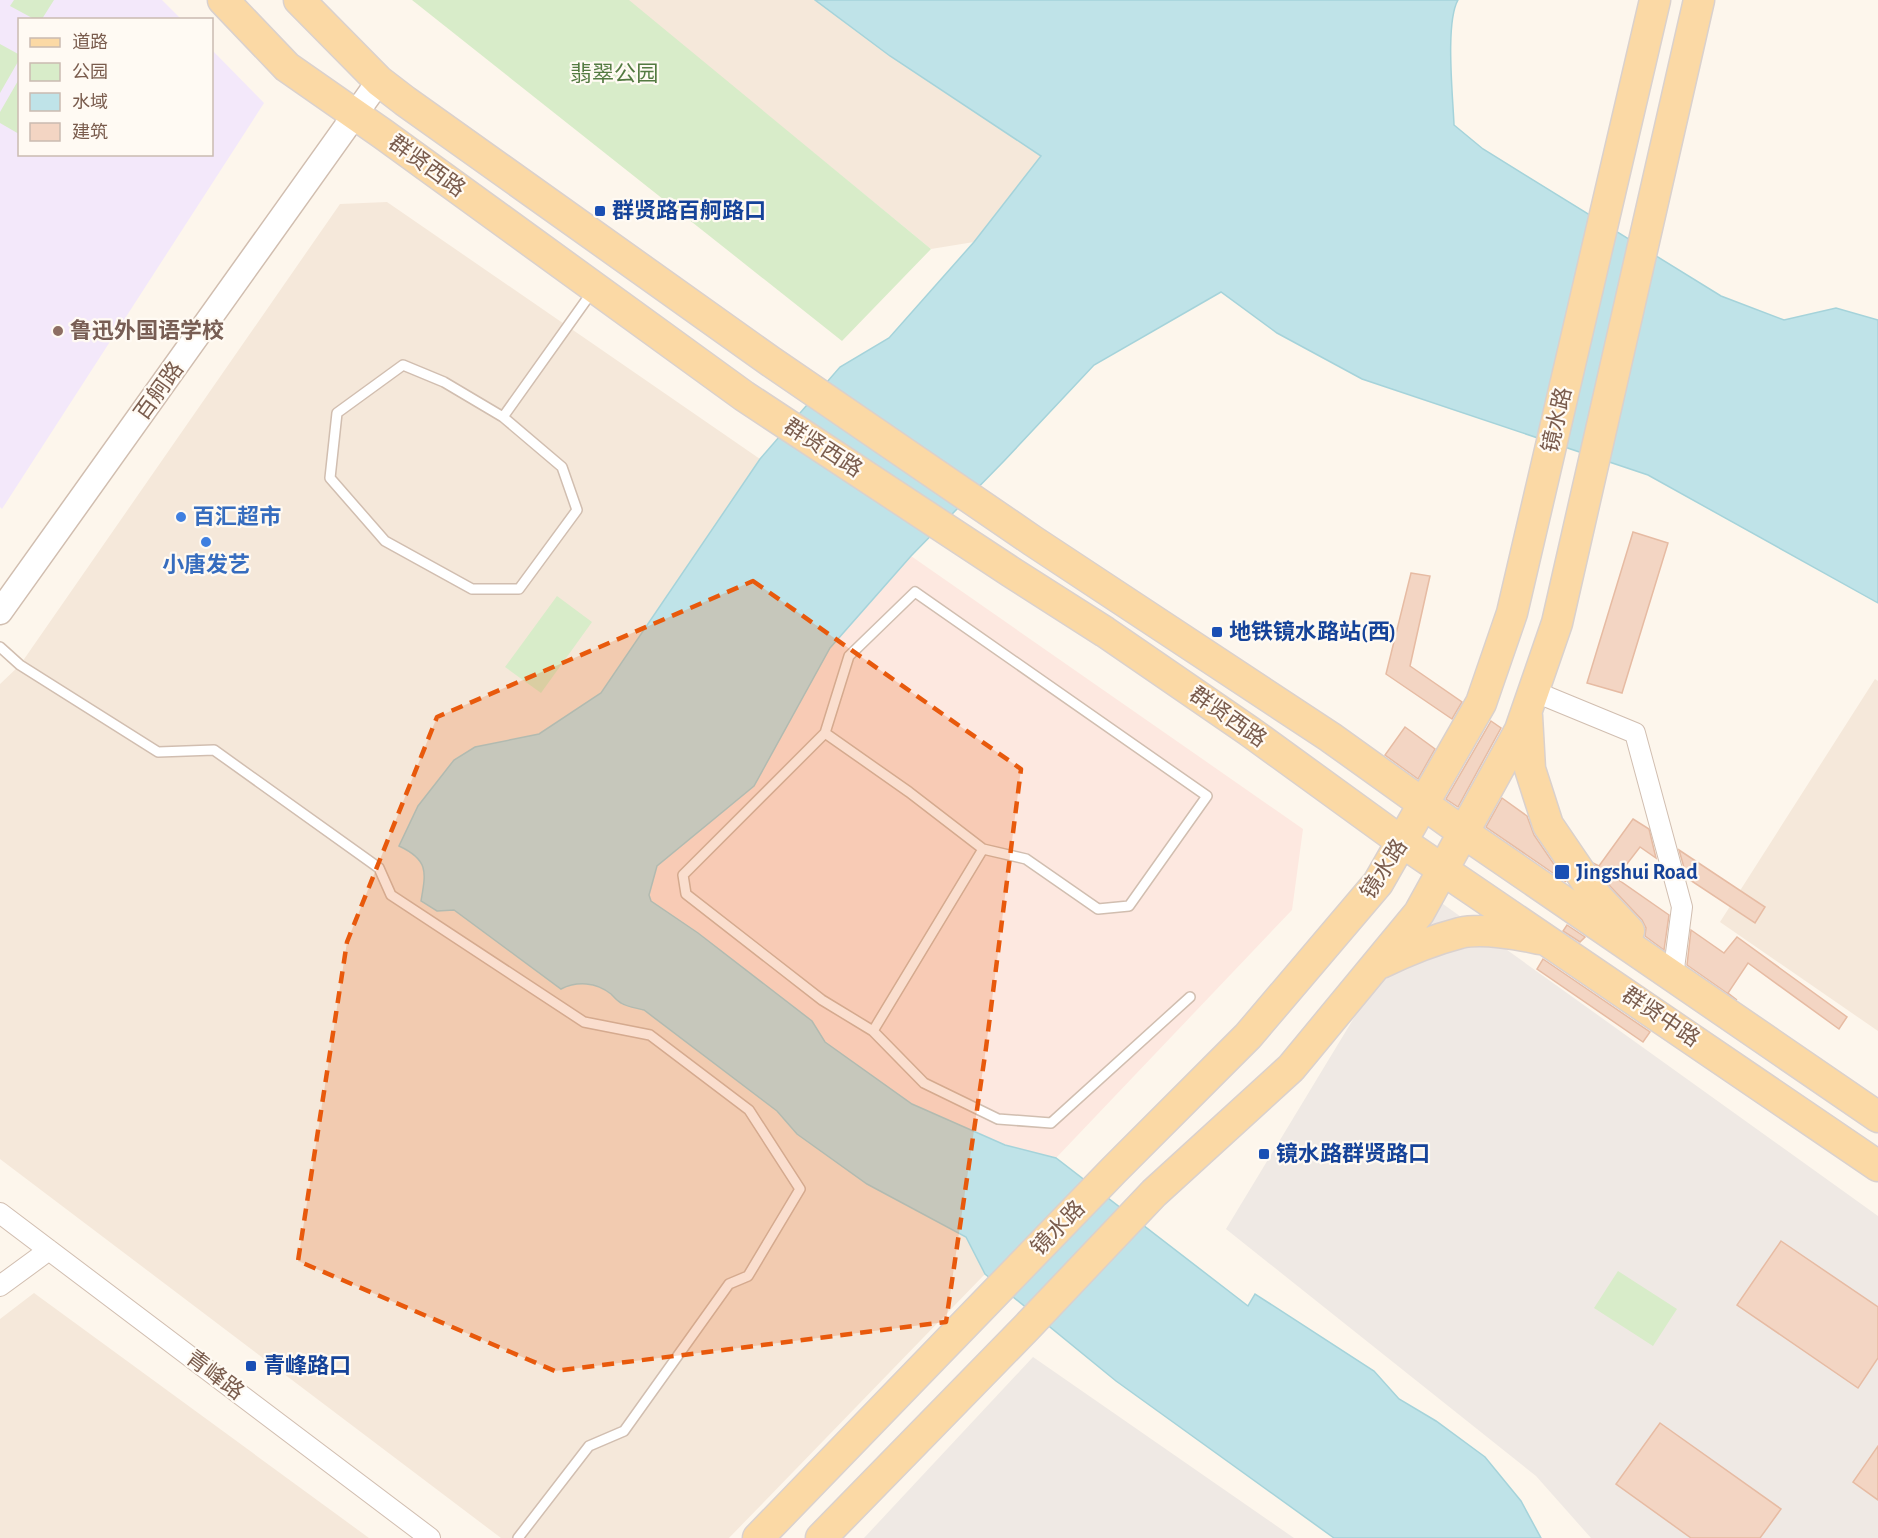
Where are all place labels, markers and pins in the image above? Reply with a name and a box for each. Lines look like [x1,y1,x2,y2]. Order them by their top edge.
place label: 群贤路百舸路口 [612,199,766,222]
marker: 群贤路百舸路口 [593,204,607,218]
place label: 鲁迅外国语学校 [70,319,224,342]
marker: 鲁迅外国语学校 [51,324,65,338]
place label: 百汇超市 [193,505,281,528]
marker: 百汇超市 [174,510,188,524]
marker: 小唐发艺 [199,535,213,549]
place label: 小唐发艺 [162,553,250,576]
place label: 地铁镜水路站(西) [1229,620,1396,643]
marker: 地铁镜水路站(西) [1210,625,1224,639]
place label: Jingshui Road [1576,861,1698,883]
marker: Jingshui Road [1553,863,1571,881]
place label: 镜水路群贤路口 [1276,1142,1430,1165]
marker: 镜水路群贤路口 [1257,1147,1271,1161]
place label: 青峰路口 [263,1354,351,1377]
marker: 青峰路口 [244,1359,258,1373]

